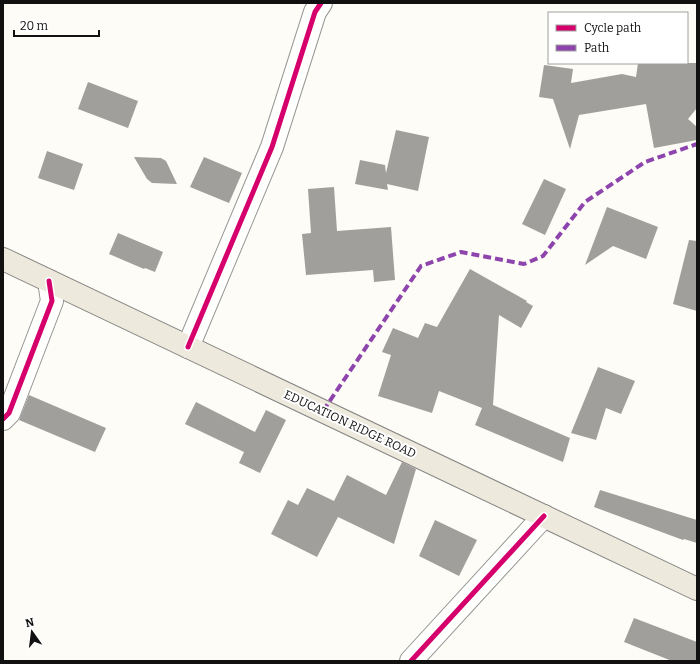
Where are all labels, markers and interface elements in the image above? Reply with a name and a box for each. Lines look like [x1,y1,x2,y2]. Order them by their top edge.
scale bar [14,12,99,38]
legend [548,12,688,64]
text: 20 m [20,19,49,33]
text: Cycle path [584,21,642,35]
text: Path [584,41,610,55]
street label: EDUCATION RIDGE ROAD [282,387,418,461]
north arrow [12,612,52,652]
text: N [24,615,36,630]

